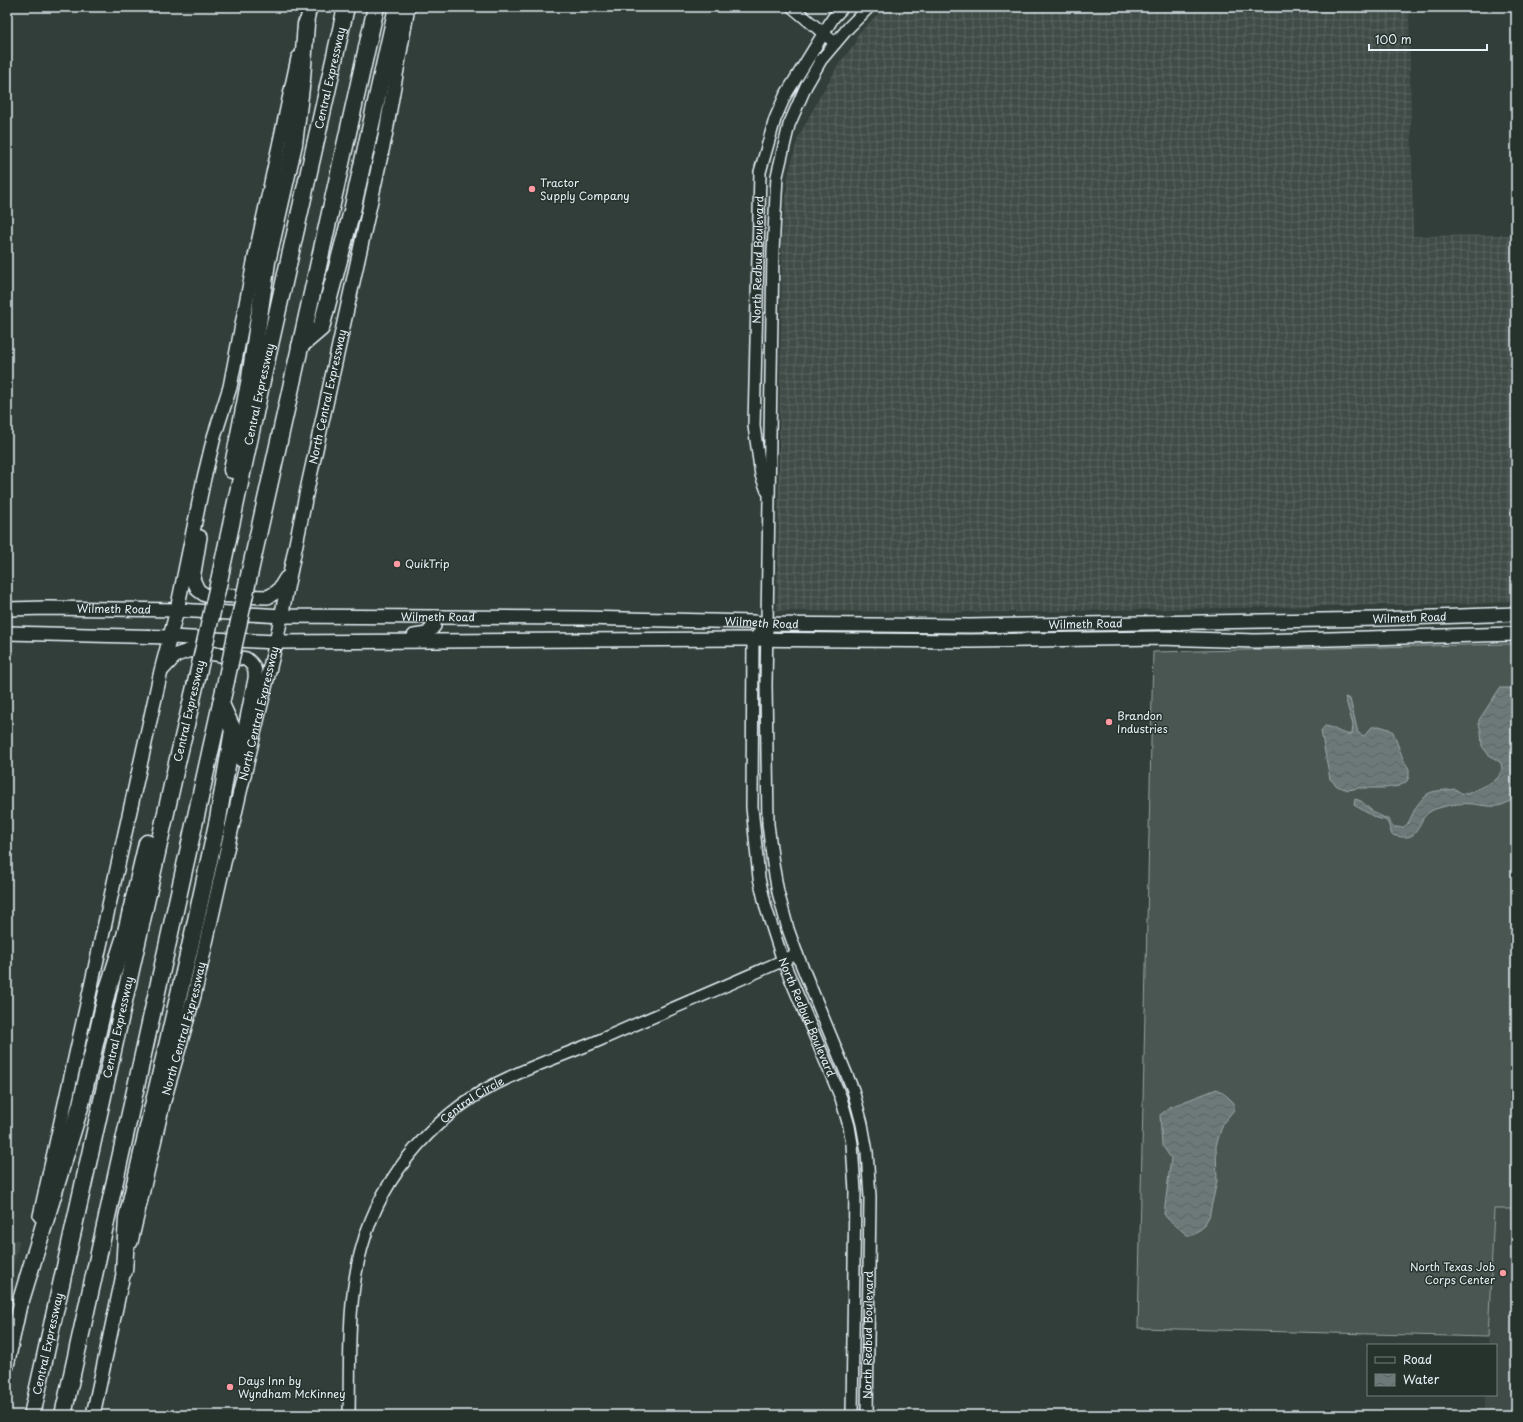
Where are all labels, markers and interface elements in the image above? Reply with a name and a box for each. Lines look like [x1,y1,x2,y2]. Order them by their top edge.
street label: Central Expressway [310,25,349,131]
scale bar [1369,26,1487,52]
text: 100 m [1375,30,1412,48]
place label: Tractor Supply Company [540,174,630,204]
marker: Tractor Supply Company [527,184,537,194]
street label: North Redbud Boulevard [747,195,767,324]
street label: North Central Expressway [304,328,350,466]
street label: Central Expressway [239,342,278,447]
place label: QuikTrip [405,555,450,572]
marker: QuikTrip [392,559,402,569]
street label: Wilmeth Road [77,599,151,618]
street label: Wilmeth Road [401,608,475,625]
street label: Wilmeth Road [1372,608,1447,627]
street label: Wilmeth Road [724,612,799,632]
street label: Wilmeth Road [1048,614,1123,633]
street label: North Central Expressway [234,644,283,782]
street label: Central Expressway [169,658,208,763]
place label: Brandon Industries [1117,707,1168,737]
marker: Brandon Industries [1104,717,1114,727]
street label: North Redbud Boulevard [774,955,840,1079]
street label: North Central Expressway [157,960,209,1097]
street label: Central Expressway [98,975,137,1080]
street label: Central Circle [436,1072,507,1127]
place label: North Texas Job Corps Center [1410,1258,1496,1288]
marker: North Texas Job Corps Center [1498,1268,1508,1278]
street label: North Redbud Boulevard [858,1271,877,1399]
street label: Central Expressway [28,1291,67,1396]
legend [1367,1344,1497,1396]
text: Road [1403,1350,1432,1368]
text: Water [1403,1370,1440,1388]
place label: Days Inn by Wyndham McKinney [238,1372,346,1402]
marker: Days Inn by Wyndham McKinney [225,1382,235,1392]

